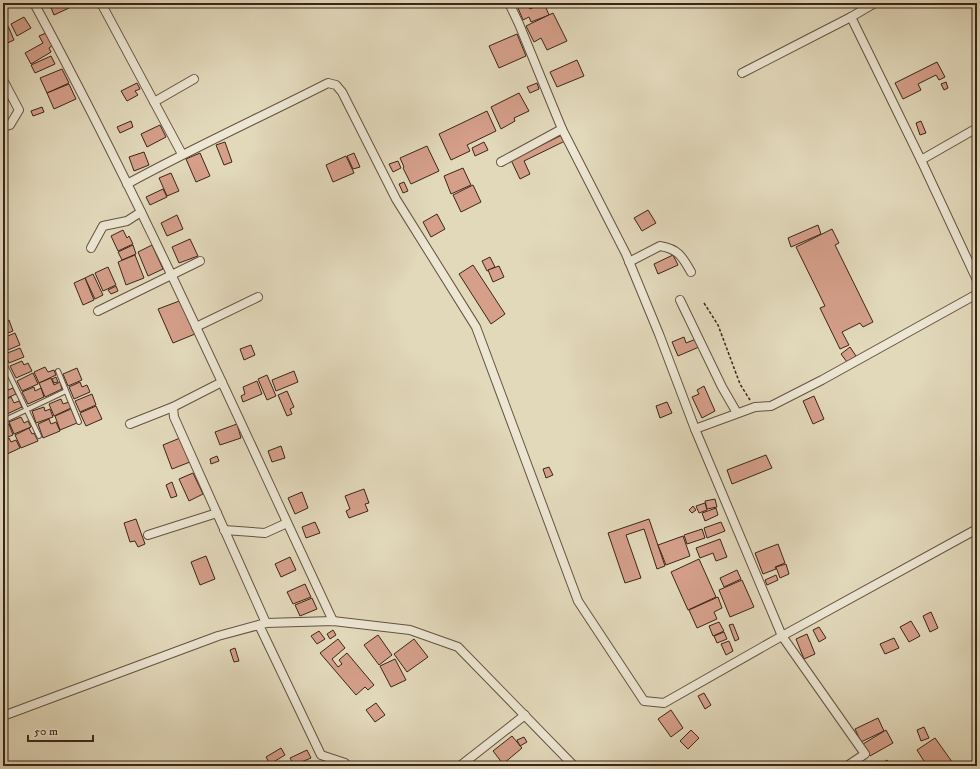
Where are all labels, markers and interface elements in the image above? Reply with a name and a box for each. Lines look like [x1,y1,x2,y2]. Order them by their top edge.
scale bar [28,717,93,743]
text: 50 m [34,724,58,739]

